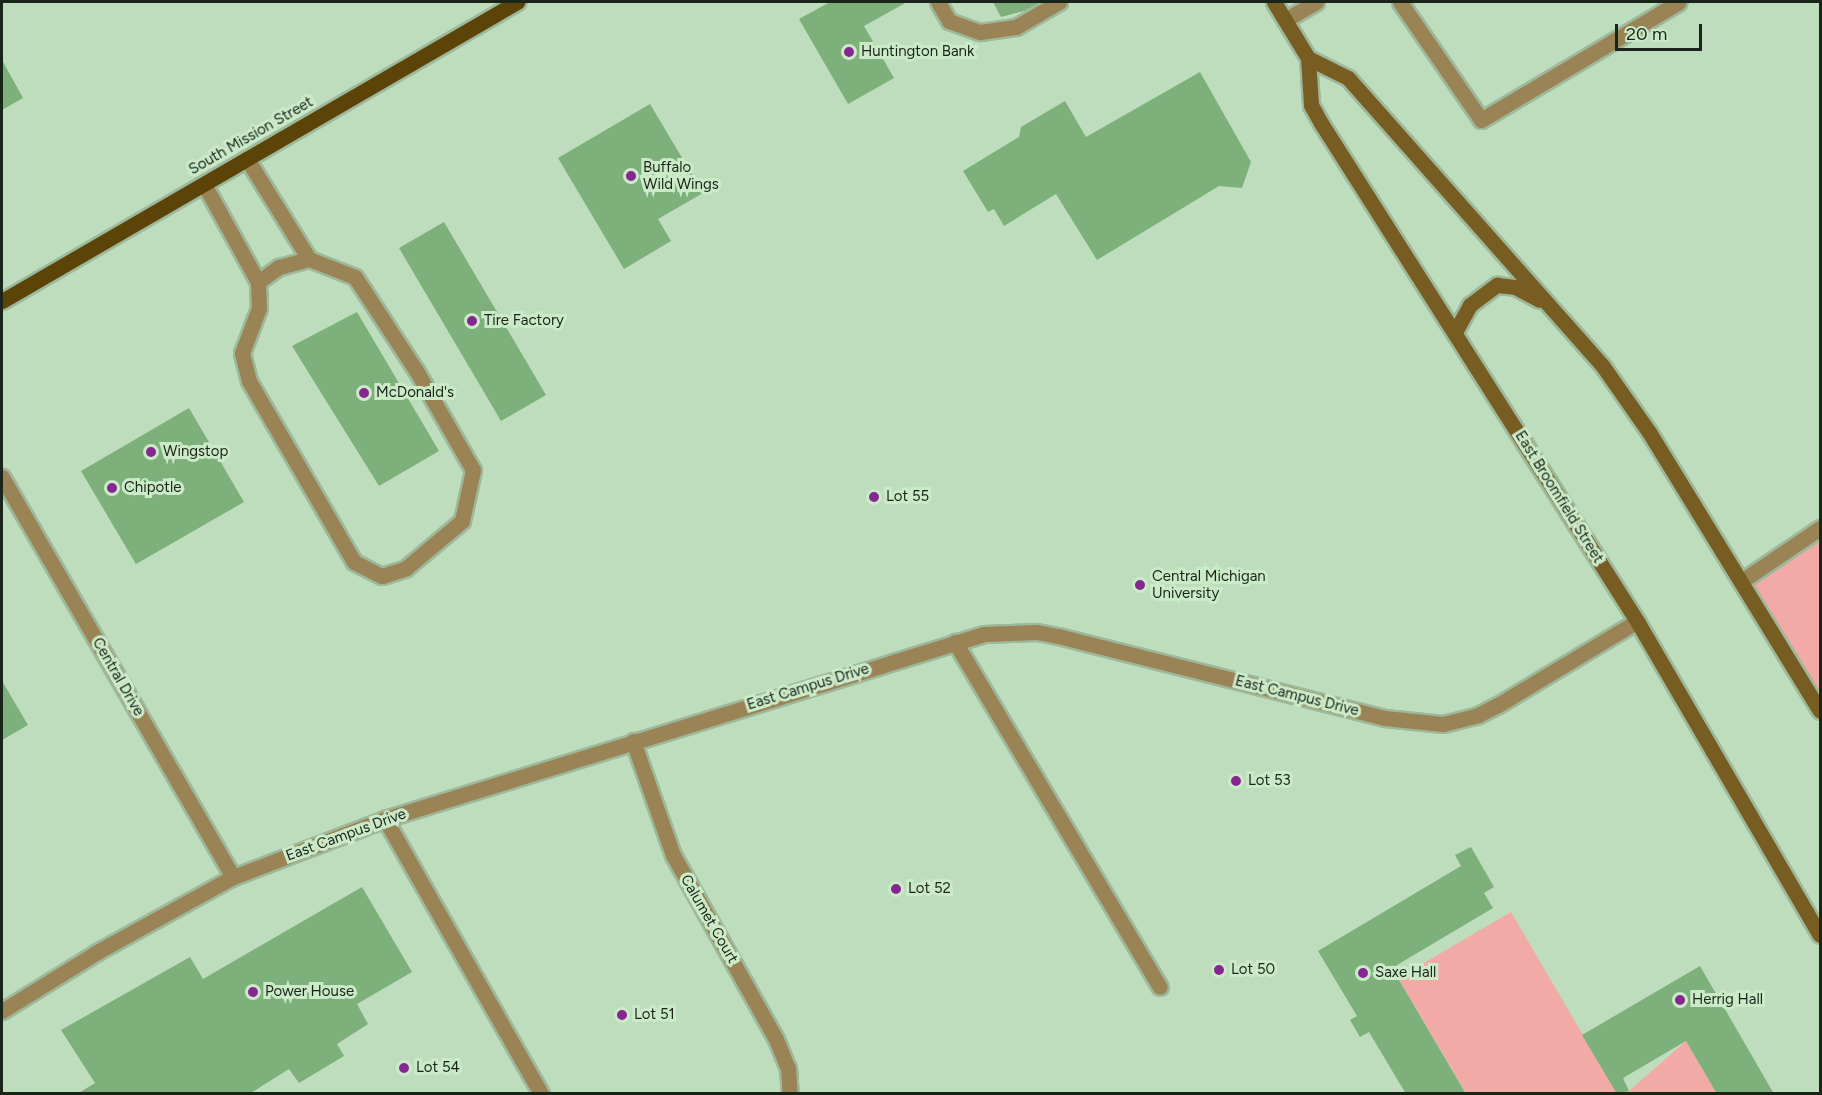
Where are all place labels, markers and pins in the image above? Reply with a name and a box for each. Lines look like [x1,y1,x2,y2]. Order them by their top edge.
place label: Huntington Bank [861,43,974,61]
marker: Huntington Bank [842,45,856,59]
place label: Buffalo Wild Wings [643,158,719,193]
marker: Buffalo Wild Wings [624,169,638,183]
place label: Tire Factory [484,312,564,330]
marker: Tire Factory [465,314,479,328]
place label: McDonald's [376,384,454,402]
marker: McDonald's [357,386,371,400]
place label: Wingstop [163,443,228,461]
marker: Wingstop [144,445,158,459]
place label: Chipotle [124,479,181,497]
marker: Chipotle [105,481,119,495]
place label: Lot 55 [886,488,929,506]
marker: Lot 55 [867,490,881,504]
place label: Central Michigan University [1152,567,1266,602]
marker: Central Michigan University [1133,578,1147,592]
place label: Lot 53 [1248,772,1291,790]
marker: Lot 53 [1229,774,1243,788]
place label: Lot 52 [908,880,951,898]
marker: Lot 52 [889,882,903,896]
place label: Lot 50 [1231,961,1275,979]
marker: Lot 50 [1212,963,1226,977]
place label: Saxe Hall [1375,964,1436,982]
marker: Saxe Hall [1356,966,1370,980]
place label: Power House [265,983,354,1001]
marker: Power House [246,985,260,999]
place label: Herrig Hall [1692,991,1763,1009]
marker: Herrig Hall [1673,993,1687,1007]
place label: Lot 51 [634,1006,675,1024]
marker: Lot 51 [615,1008,629,1022]
place label: Lot 54 [416,1059,460,1077]
marker: Lot 54 [397,1061,411,1075]

